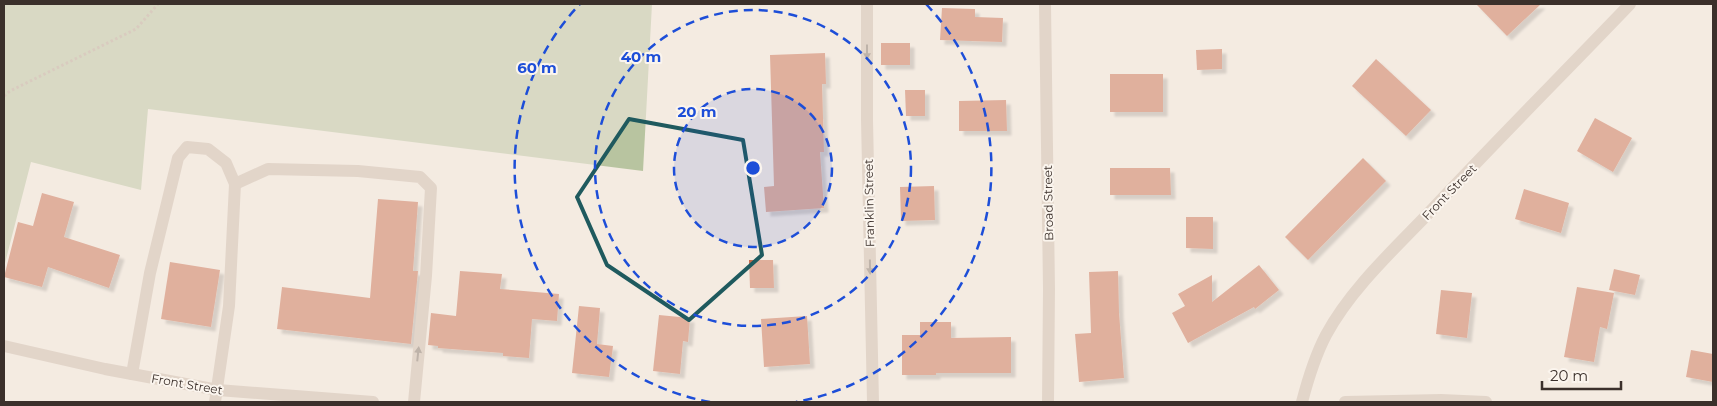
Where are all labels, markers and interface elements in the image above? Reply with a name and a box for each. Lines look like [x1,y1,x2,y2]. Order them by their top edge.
one-way arrow [863,45,871,61]
text: 40 m [621,47,661,66]
text: 60 m [517,58,557,77]
text: 20 m [677,102,717,121]
centre of rings [744,159,762,177]
street label: Franklin Street [861,159,877,247]
street label: Front Street [1419,161,1480,223]
street label: Broad Street [1040,165,1056,241]
one-way arrow [866,260,874,276]
one-way arrow [414,345,422,361]
scale bar [1542,358,1621,390]
text: 20 m [1550,366,1588,385]
street label: Front Street [150,370,224,398]

